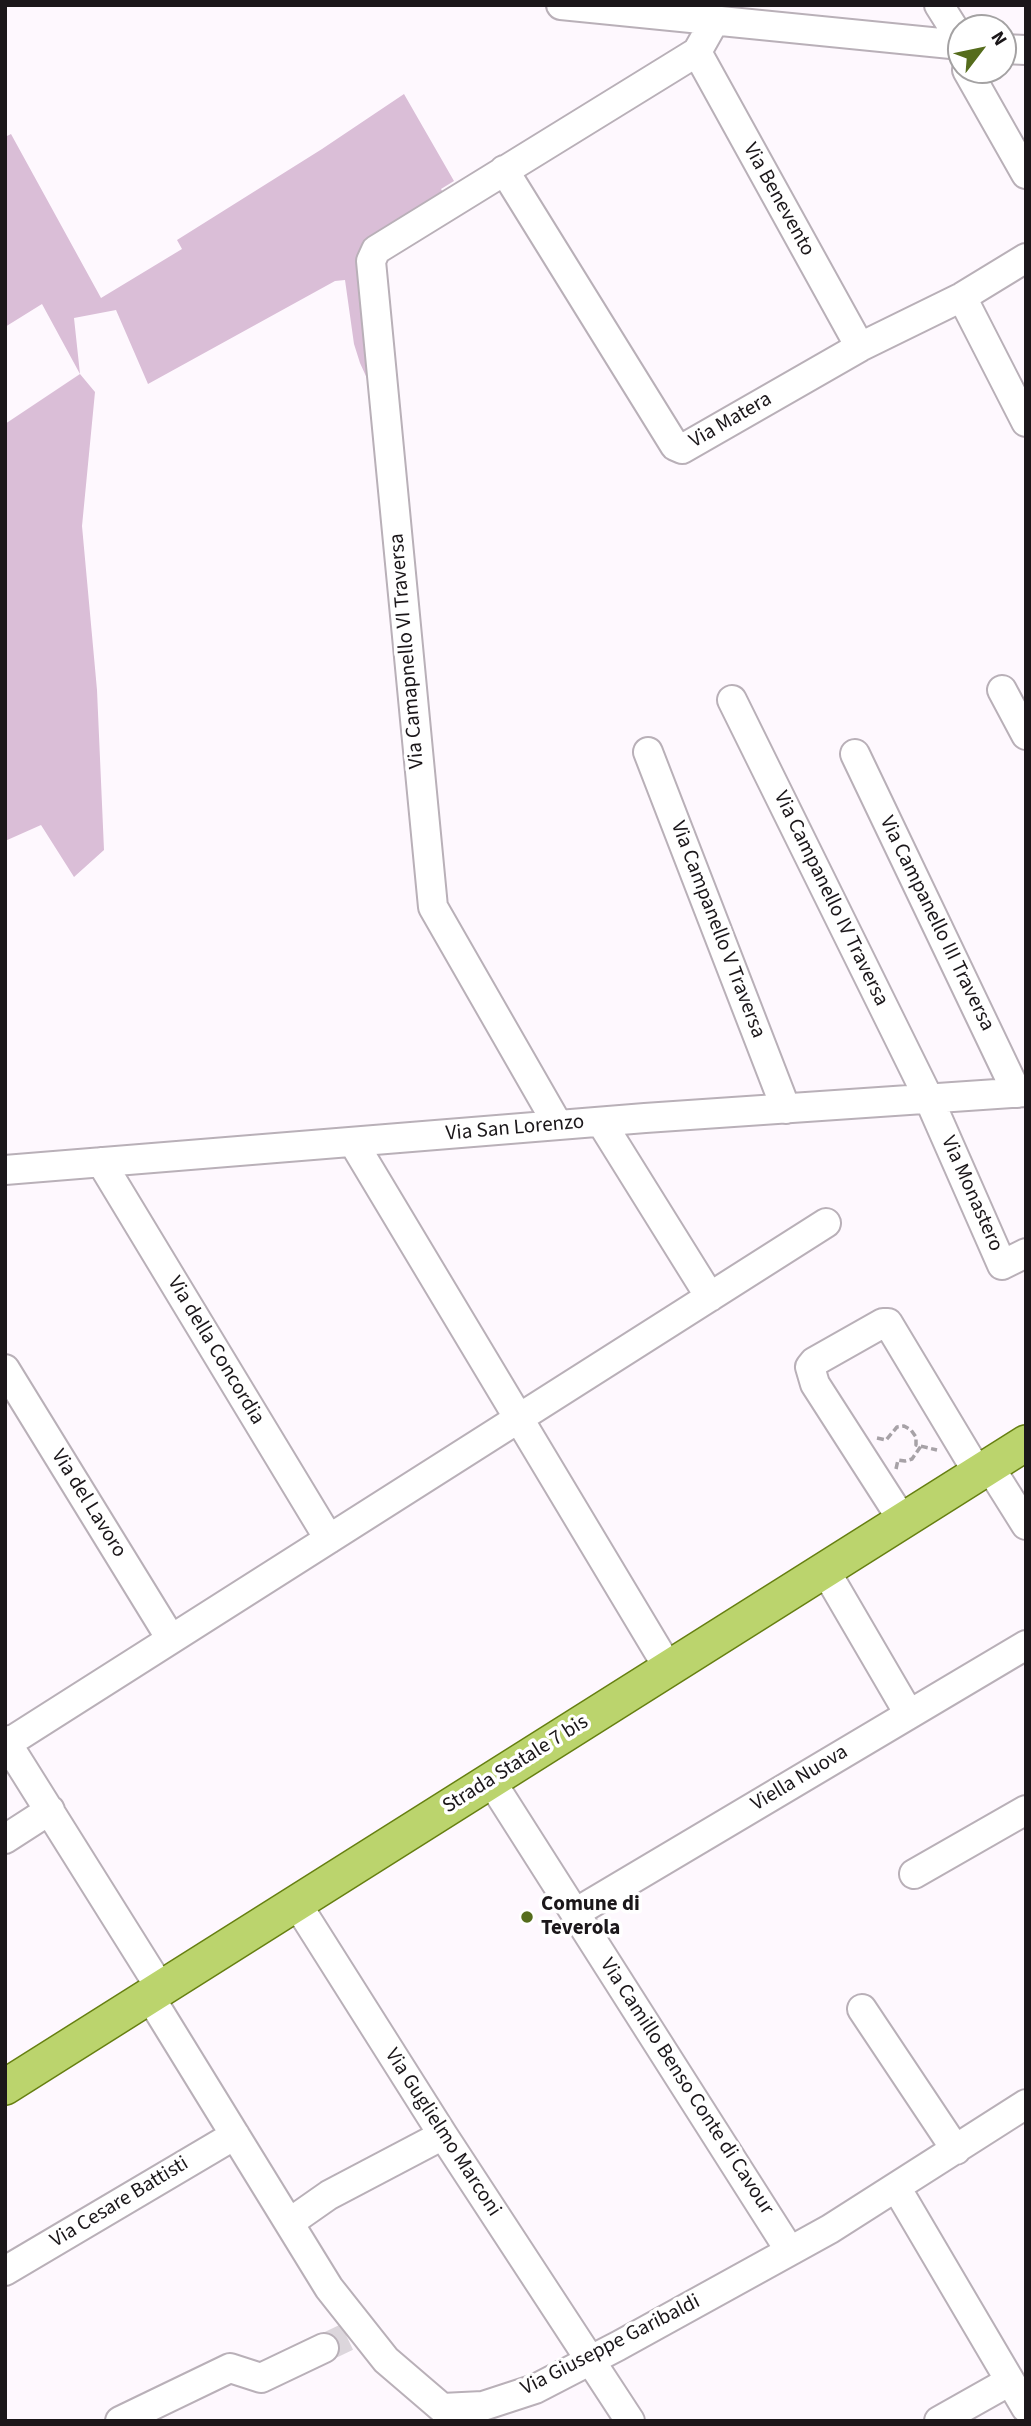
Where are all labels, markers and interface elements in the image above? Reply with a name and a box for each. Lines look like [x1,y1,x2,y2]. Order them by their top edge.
north arrow [947,14,1017,84]
text: N [984,26,1013,51]
street label: Via Benevento [737,139,819,261]
street label: Via Matera [685,387,777,455]
street label: Via Camapnello VI Traversa [385,532,431,770]
street label: Via Campanello IV Traversa [767,787,893,1011]
street label: Via Campanello III Traversa [873,812,999,1036]
street label: Via Campanello V Traversa [664,818,770,1042]
street label: Via San Lorenzo [445,1110,585,1148]
street label: Via Monastero [934,1132,1008,1256]
street label: Via della Concordia [161,1272,269,1430]
street label: Via del Lavoro [45,1445,131,1563]
street label: Strada Statale 7 bis [439,1710,593,1820]
street label: Viella Nuova [747,1740,853,1818]
place label: Comune di Teverola [541,1892,640,1942]
marker: Comune di Teverola [519,1909,535,1925]
street label: Via Camillo Benso Conte di Cavour [594,1954,778,2220]
street label: Via Guglielmo Marconi [378,2044,506,2222]
street label: Via Cesare Battisti [46,2152,194,2254]
street label: Via Giuseppe Garibaldi [517,2290,705,2402]

